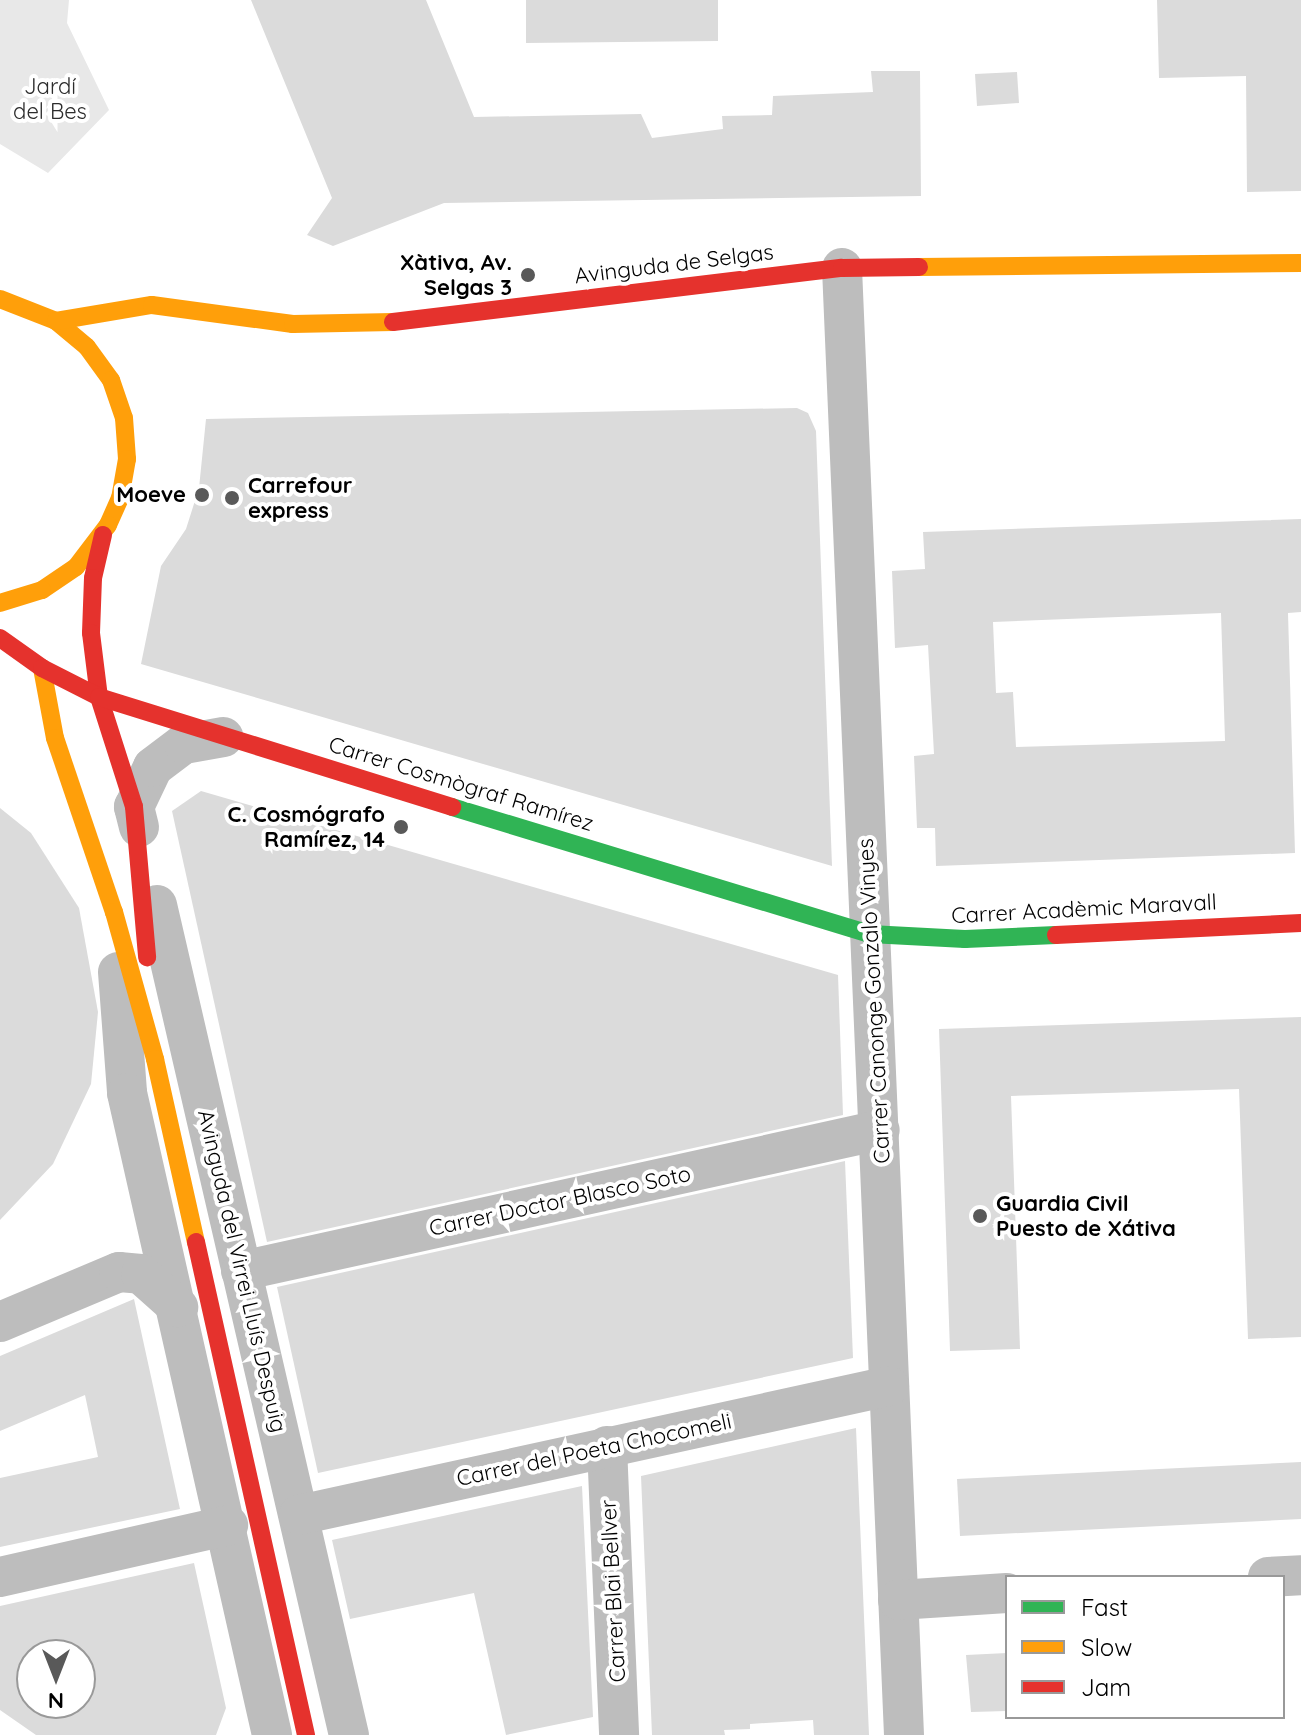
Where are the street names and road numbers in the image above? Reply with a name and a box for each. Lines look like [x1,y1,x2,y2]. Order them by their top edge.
street label: Avinguda de Selgas [573,239,775,289]
street label: Carrer Cosmògraf Ramírez [325,731,597,837]
street label: Carrer Canonge Gonzalo Vinyes [852,838,896,1164]
street label: Carrer Acadèmic Maravall [951,889,1217,929]
street label: Avinguda del Virrei Lluís Despuig [192,1107,292,1435]
street label: Carrer Doctor Blasco Soto [427,1160,693,1242]
street label: Carrer del Poeta Chocomeli [454,1408,734,1492]
street label: Carrer Blai Bellver [595,1499,631,1683]

